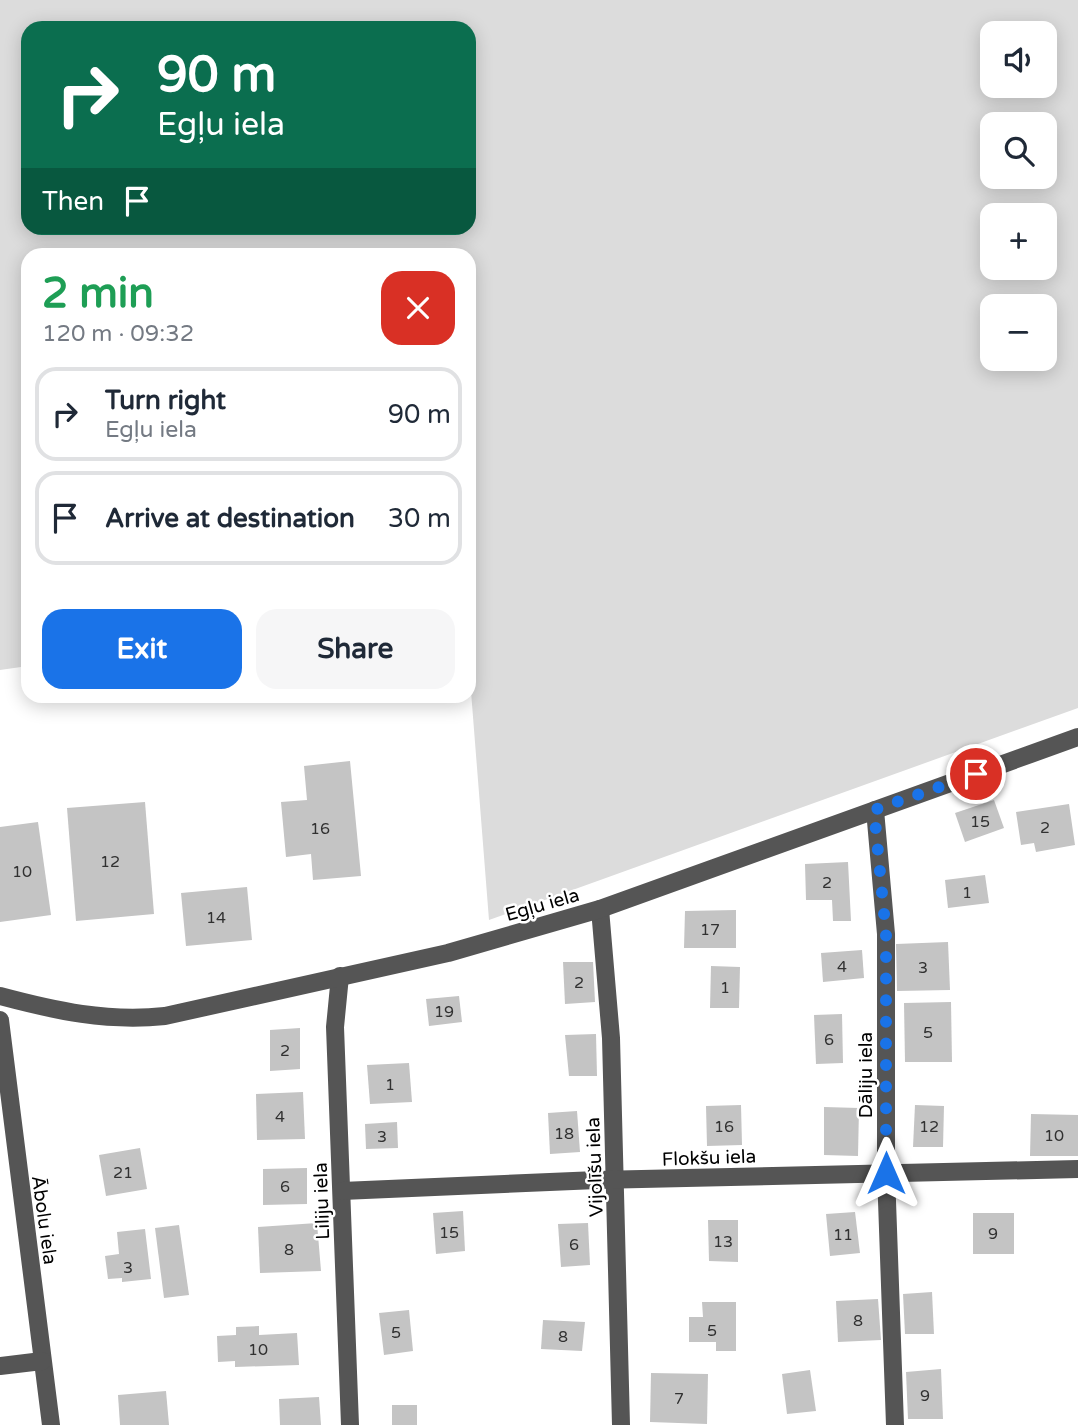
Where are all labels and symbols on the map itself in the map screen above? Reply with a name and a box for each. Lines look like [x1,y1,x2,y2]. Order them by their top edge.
pin [946,744,1006,804]
house number: 15 [970,812,990,832]
house number: 2 [1040,818,1050,838]
house number: 16 [310,819,330,839]
house number: 12 [100,852,120,872]
house number: 10 [12,862,32,882]
house number: 2 [822,873,832,893]
house number: 1 [962,883,972,903]
street label: Egļu iela [503,884,582,926]
house number: 14 [206,908,226,928]
house number: 17 [700,920,720,940]
house number: 4 [837,957,847,977]
house number: 3 [918,958,928,978]
house number: 2 [574,973,584,993]
house number: 1 [720,978,730,998]
house number: 19 [434,1002,454,1022]
house number: 5 [923,1023,933,1043]
house number: 6 [824,1030,834,1050]
street label: Dāliju iela [855,1032,877,1118]
house number: 2 [280,1041,290,1061]
house number: 1 [385,1075,395,1095]
house number: 4 [275,1107,285,1127]
street label: Vijolīšu iela [582,1117,608,1217]
house number: 16 [714,1117,734,1137]
house number: 12 [919,1117,939,1137]
house number: 18 [554,1124,574,1144]
house number: 10 [1044,1126,1064,1146]
house number: 3 [377,1127,387,1147]
position arrow [849,1136,923,1210]
street label: Flokšu iela [661,1145,757,1171]
street label: Liliju iela [310,1162,334,1240]
house number: 21 [113,1163,133,1183]
street label: Ābolu iela [27,1174,61,1266]
house number: 6 [280,1177,290,1197]
house number: 15 [439,1223,459,1243]
house number: 9 [988,1224,998,1244]
house number: 11 [833,1225,853,1245]
house number: 13 [713,1232,733,1252]
house number: 6 [569,1235,579,1255]
house number: 8 [284,1240,294,1260]
house number: 3 [123,1258,133,1278]
house number: 8 [853,1311,863,1331]
house number: 5 [707,1321,717,1341]
house number: 5 [391,1323,401,1343]
house number: 8 [558,1327,568,1347]
house number: 10 [248,1340,268,1360]
house number: 9 [920,1386,930,1406]
house number: 7 [674,1389,684,1409]

